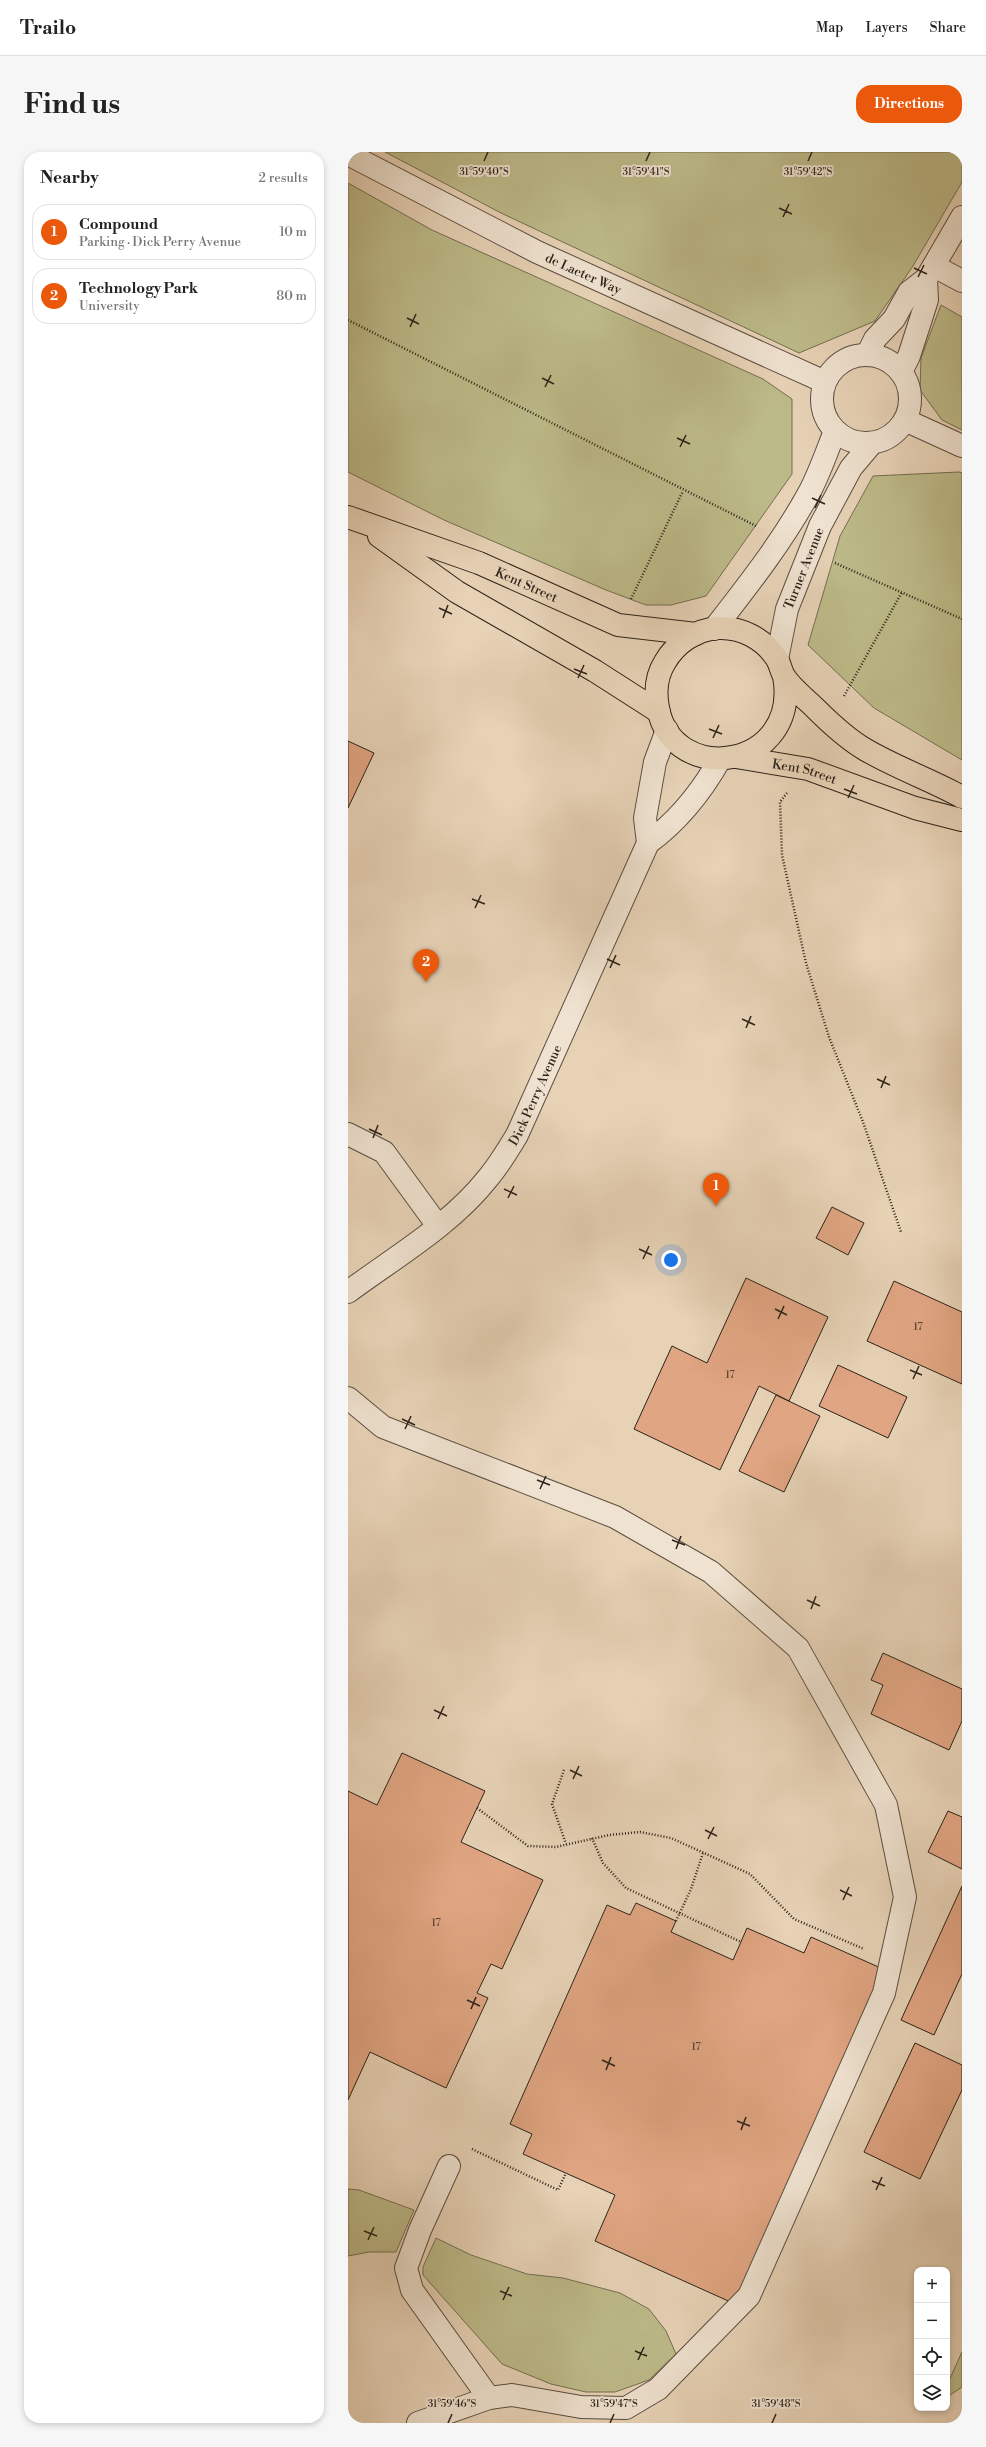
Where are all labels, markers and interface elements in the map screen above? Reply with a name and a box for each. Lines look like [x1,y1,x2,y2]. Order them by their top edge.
text: Trailo [20,16,76,40]
text: Map [816,19,843,37]
text: Layers [865,19,908,37]
text: Share [930,19,966,37]
button: Directions [856,85,962,123]
text: Find us [24,87,120,122]
text: 31°59'40"S [459,166,509,178]
text: 31°59'41"S [623,166,670,178]
text: 31°59'42"S [784,166,832,178]
text: Nearby [40,167,99,189]
text: 2 results [259,170,308,186]
text: Compound [79,215,158,234]
text: 1 [51,224,57,240]
text: 10 m [279,224,307,240]
text: Parking · Dick Perry Avenue [79,234,241,250]
street label: de Laeter Way [543,250,624,298]
text: Technology Park [79,279,198,298]
text: 2 [50,288,58,304]
text: 80 m [276,288,307,304]
text: University [79,298,140,314]
street label: Turner Avenue [781,525,828,612]
street label: Kent Street [493,564,560,606]
street label: Kent Street [771,756,839,788]
pin: 2 [413,949,439,982]
street label: Dick Perry Avenue [506,1042,566,1149]
pin: 1 [703,1173,729,1206]
your location [661,1250,681,1270]
house number: 17 [913,1320,923,1334]
house number: 17 [725,1368,735,1382]
house number: 17 [431,1916,441,1930]
house number: 17 [691,2040,701,2054]
map controls [914,2267,950,2411]
button: + [914,2267,950,2303]
button: − [914,2303,950,2339]
button: locate [914,2339,950,2375]
button: layers [914,2375,950,2411]
text: 31°59'46"S [428,2398,477,2410]
text: 31°59'47"S [590,2398,638,2410]
text: 31°59'48"S [752,2398,801,2410]

